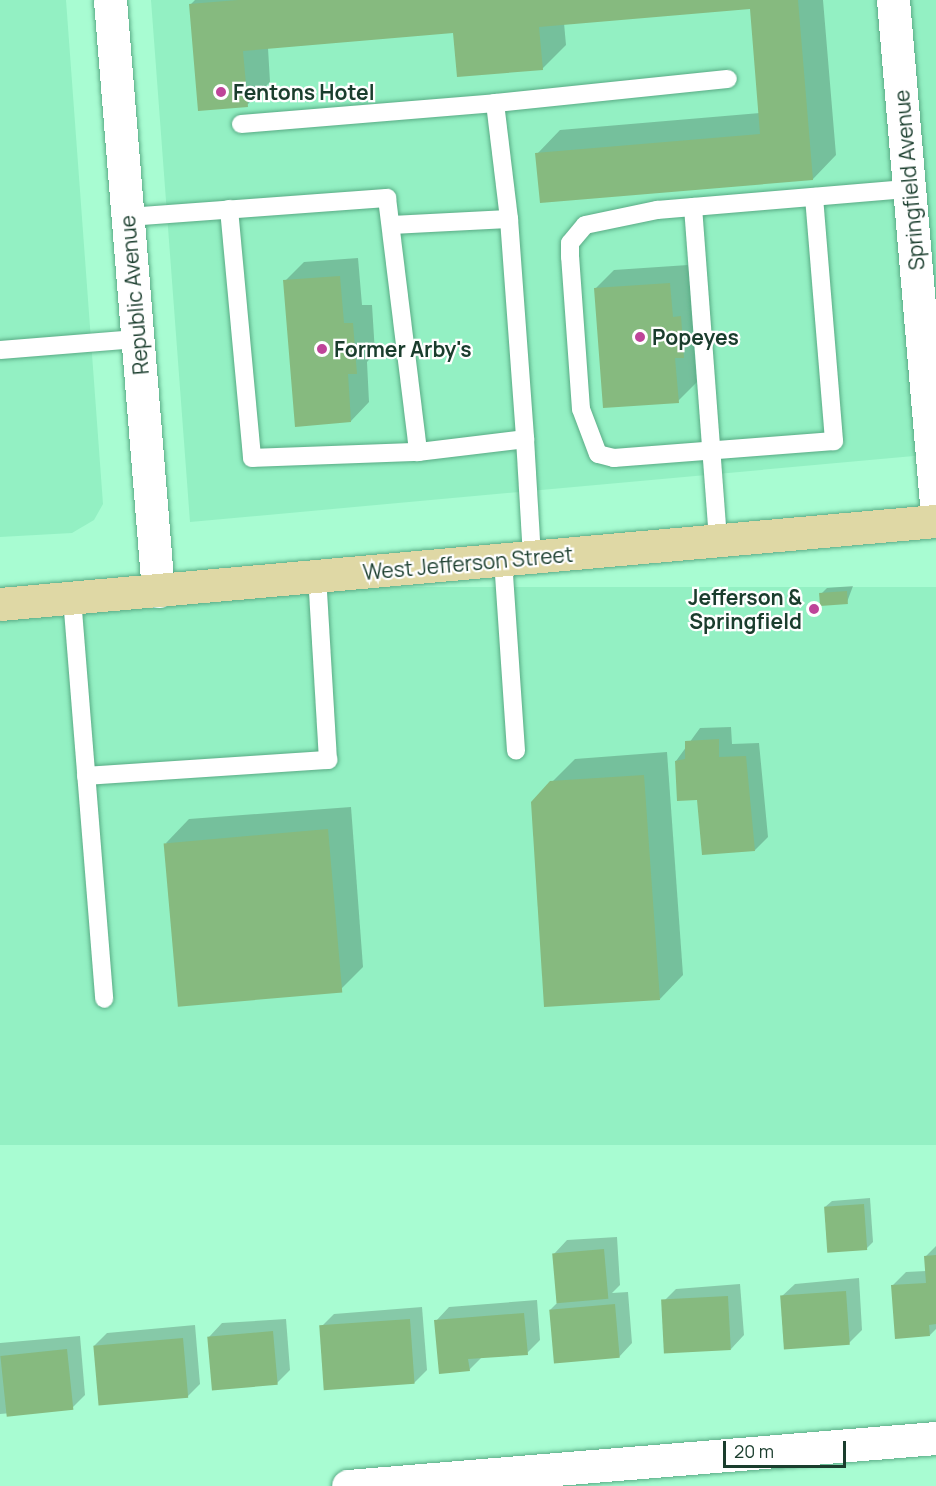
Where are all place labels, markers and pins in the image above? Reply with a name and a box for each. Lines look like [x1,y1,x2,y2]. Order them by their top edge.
place label: Fentons Hotel [233,79,375,105]
marker: Fentons Hotel [214,85,228,99]
place label: Popeyes [652,324,739,350]
marker: Popeyes [633,330,647,344]
place label: Former Arby's [334,336,471,362]
marker: Former Arby's [315,342,329,356]
place label: Jefferson & Springfield [688,584,802,634]
marker: Jefferson & Springfield [807,602,821,616]

